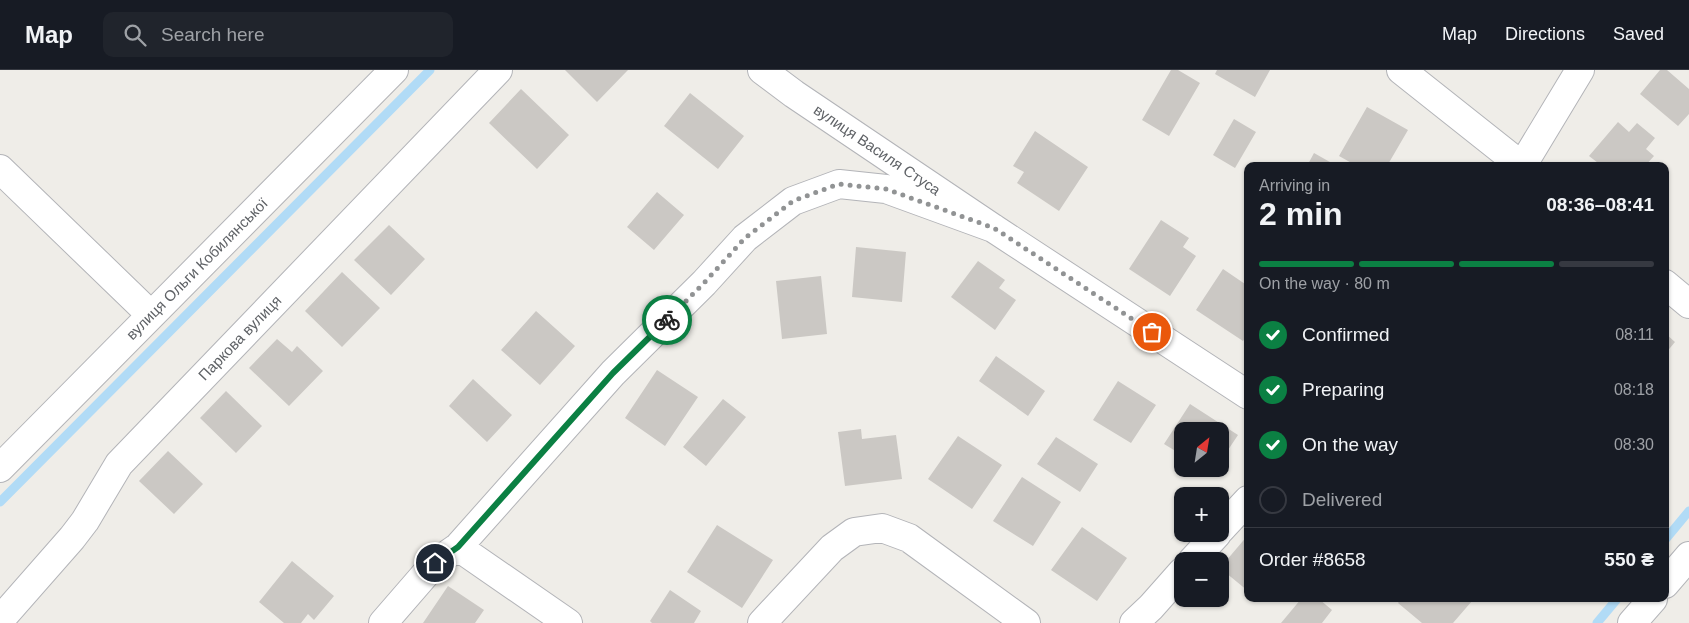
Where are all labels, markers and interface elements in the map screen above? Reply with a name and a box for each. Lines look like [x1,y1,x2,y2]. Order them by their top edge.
search box [103,12,453,57]
text: Map [25,21,73,48]
icon: search [121,21,149,49]
text: Search here [161,24,265,45]
text: Map [1442,24,1477,44]
text: Directions [1505,24,1585,44]
text: Saved [1613,24,1664,44]
street label: вулиця Василя Стуса [811,101,944,199]
text: Arriving in [1259,177,1330,194]
street label: вулиця Ольги Кобилянської [123,194,271,343]
text: 08:36–08:41 [1546,194,1654,215]
text: 2 min [1259,196,1343,232]
text: On the way · 80 m [1259,275,1390,292]
street label: Паркова вулиця [195,292,284,384]
courier [642,295,692,345]
icon: bike [653,306,681,334]
pin [1131,311,1173,353]
icon: bag [1138,318,1166,346]
icon: check [1259,321,1287,349]
text: Confirmed [1302,324,1390,345]
text: 08:11 [1615,326,1654,343]
icon: check [1259,376,1287,404]
text: Preparing [1302,379,1384,400]
text: 08:18 [1614,381,1654,398]
north arrow [1174,422,1229,478]
map controls [1174,422,1229,607]
icon: check [1259,431,1287,459]
text: On the way [1302,434,1398,455]
text: 08:30 [1614,436,1654,453]
button: + [1174,487,1229,542]
text: Delivered [1302,489,1382,510]
pin [414,542,456,584]
icon: home [421,549,449,577]
text: Order #8658 [1259,549,1366,570]
text: 550 ₴ [1604,549,1654,570]
button: − [1174,552,1229,607]

